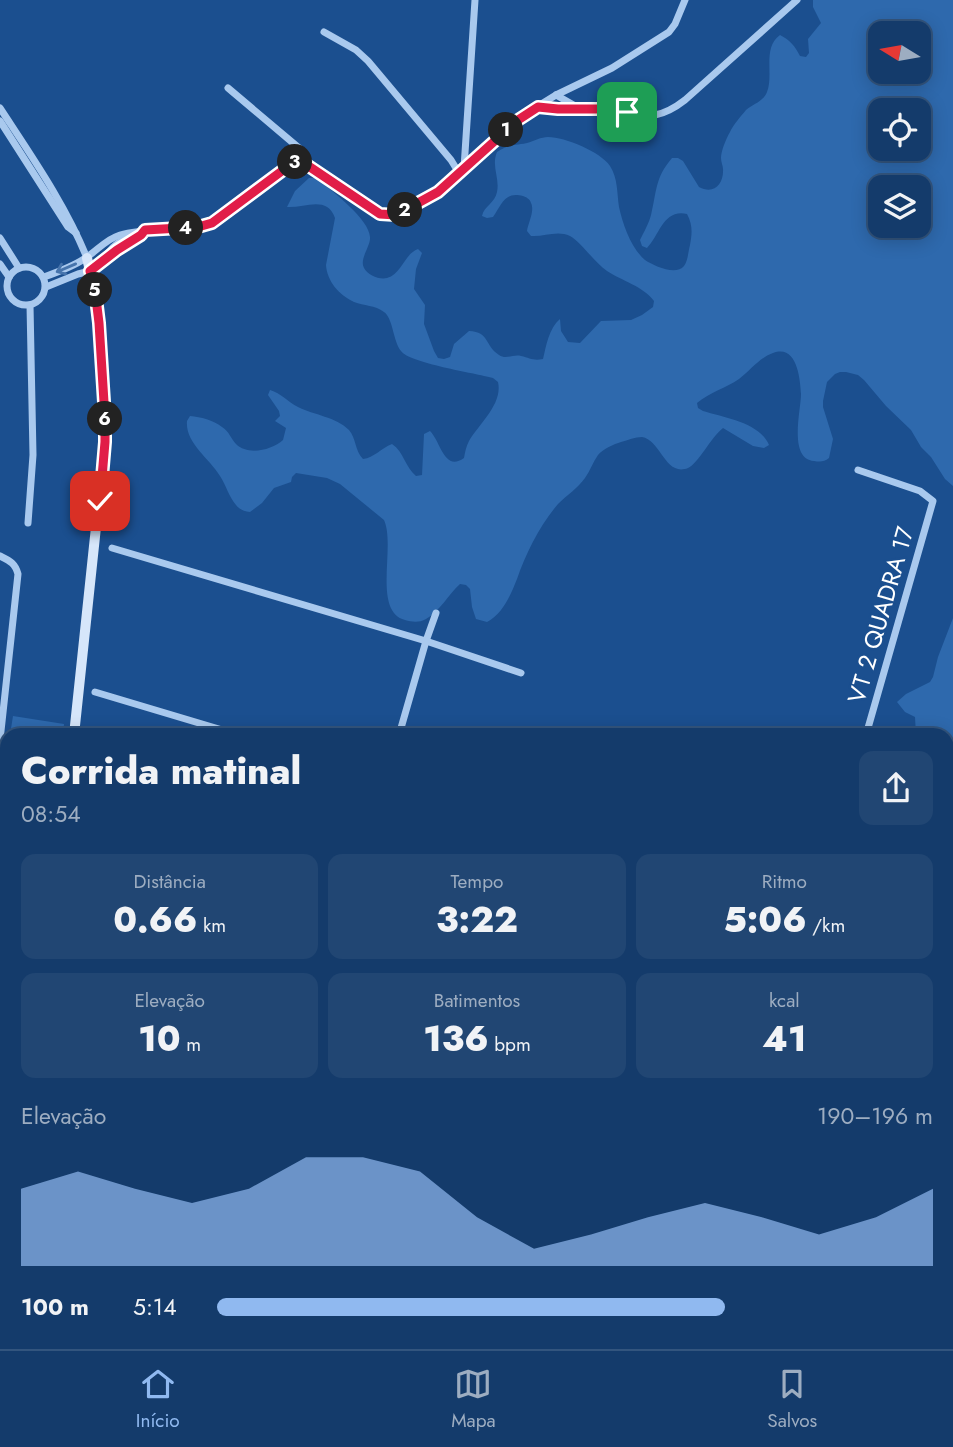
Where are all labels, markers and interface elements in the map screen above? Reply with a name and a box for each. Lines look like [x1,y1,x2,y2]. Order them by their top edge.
north arrow [868,21,931,84]
map controls [868,21,931,238]
pin [597,82,657,142]
icon: arrive [608,93,646,131]
button: locate [868,98,931,161]
pin: 1 [489,113,524,148]
text: 1 [501,116,510,143]
pin: 3 [278,144,312,180]
text: 3 [289,148,300,175]
button: layers [868,175,931,238]
pin: 2 [388,192,422,228]
text: 2 [398,196,411,223]
pin: 4 [168,210,204,246]
text: 4 [179,214,192,241]
one-way arrow [56,262,77,275]
pin: 5 [78,272,112,308]
text: 5 [88,276,101,303]
pin: 6 [88,402,122,436]
text: 6 [98,405,111,432]
pin [70,471,130,531]
icon: check [81,482,119,520]
street label: VT 2 QUADRA 17 [839,522,923,707]
text: Corrida matinal [21,743,301,798]
button: share [859,751,933,825]
text: 08:54 [21,797,81,831]
text: Distância [133,868,206,895]
text: Tempo [451,868,503,895]
text: Ritmo [762,868,807,895]
text: 0.66 [113,895,197,945]
text: 3:22 [436,895,518,945]
text: 5:06 [723,895,807,945]
text: km [197,912,226,939]
text: /km [807,912,845,939]
text: Elevação [134,987,205,1014]
text: Batimentos [434,987,520,1014]
text: kcal [769,987,800,1014]
text: 10 [138,1014,181,1064]
text: 136 [423,1014,489,1064]
text: 41 [762,1014,806,1064]
text: m [181,1031,201,1058]
text: bpm [489,1031,531,1058]
text: Elevação [21,1099,106,1133]
text: 190–196 m [817,1099,933,1133]
text: 100 m [21,1290,89,1324]
text: 5:14 [133,1290,177,1324]
tab: Início [136,1365,180,1434]
tab: Mapa [451,1365,496,1434]
tab: Salvos [767,1365,817,1434]

